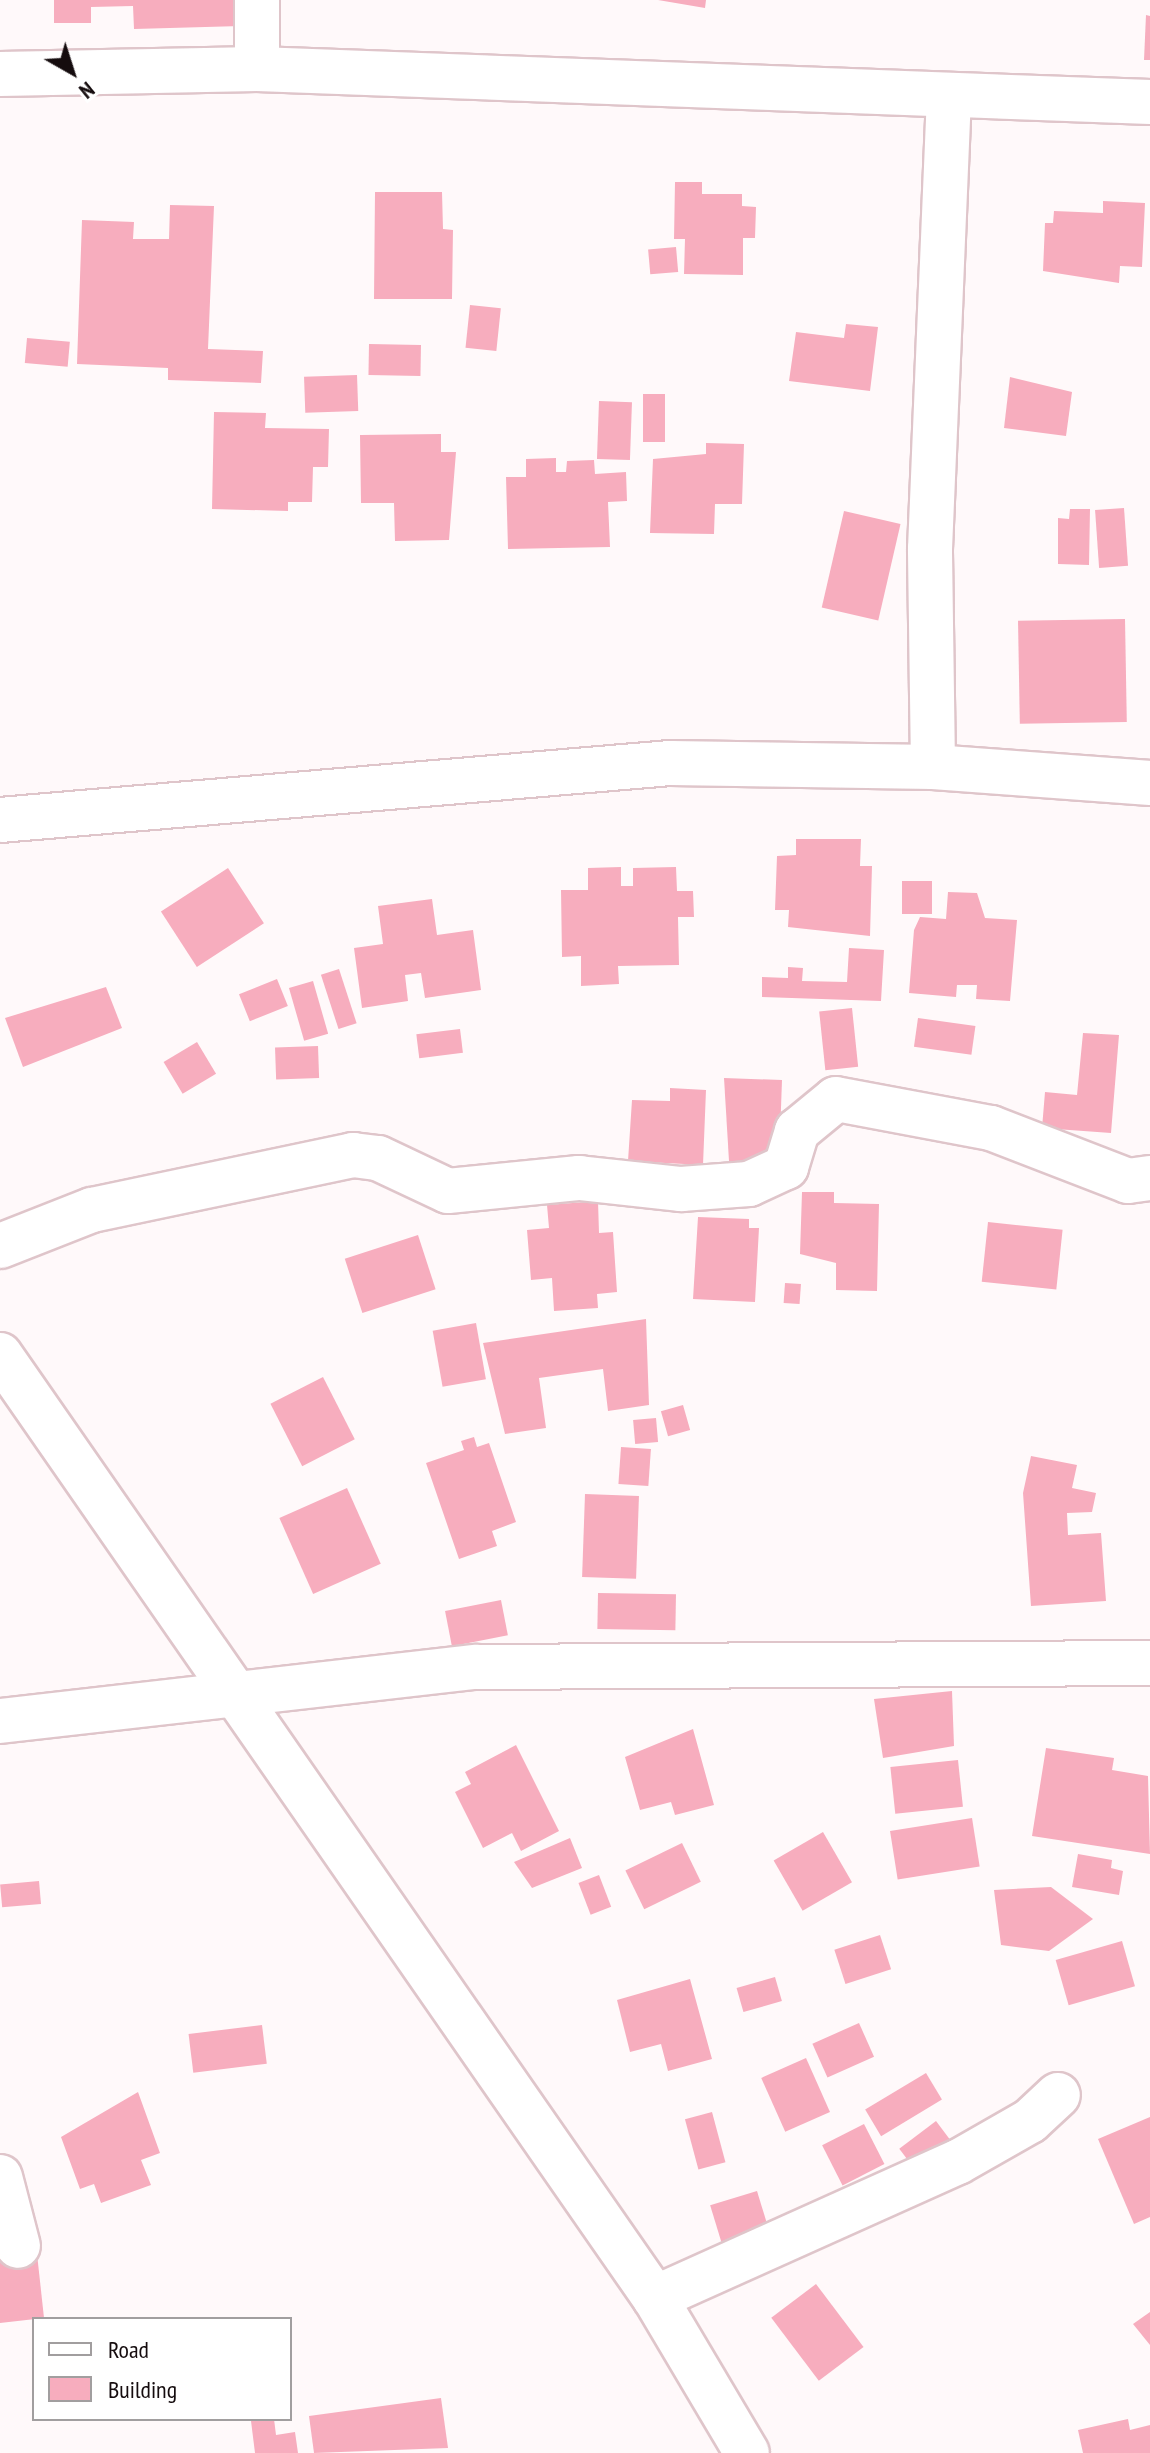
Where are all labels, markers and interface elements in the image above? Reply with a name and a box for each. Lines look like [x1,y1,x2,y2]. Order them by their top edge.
north arrow [32,32,112,112]
text: N [74,76,101,105]
legend [32,2317,292,2421]
text: Road [108,2334,149,2365]
text: Building [108,2374,177,2405]

